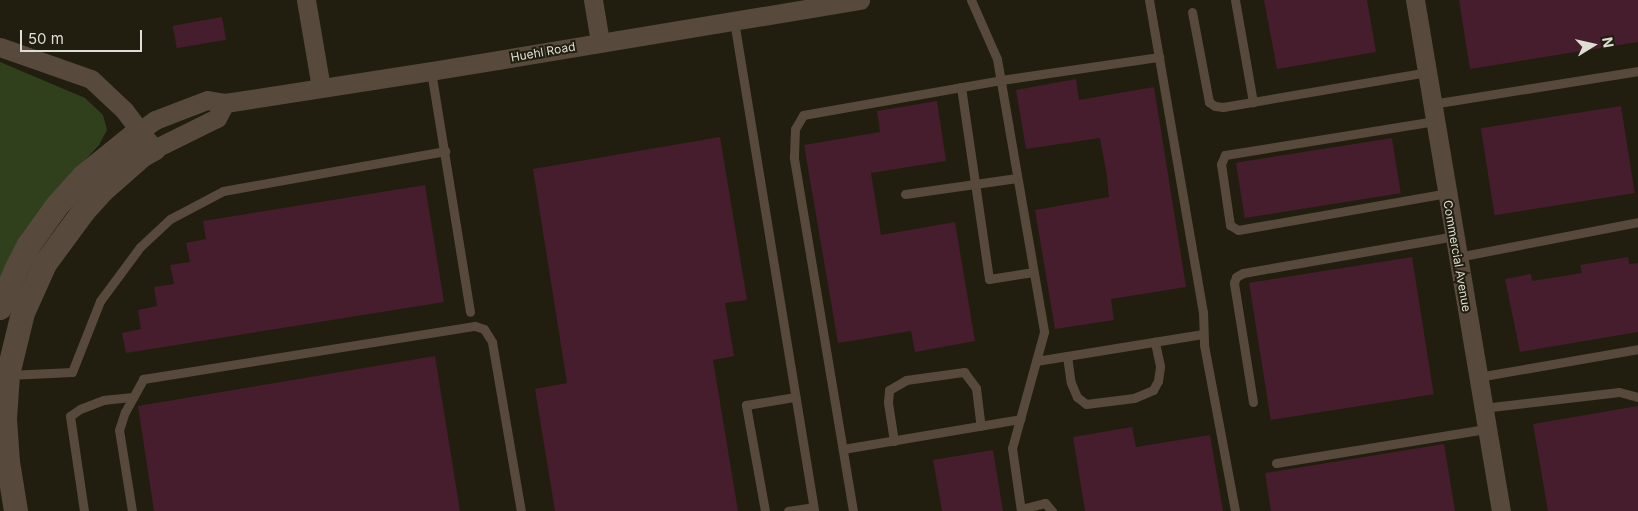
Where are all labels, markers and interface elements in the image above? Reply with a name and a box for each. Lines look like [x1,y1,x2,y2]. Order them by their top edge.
scale bar [22,20,145,52]
north arrow [1568,20,1618,70]
text: 50 m [28,29,64,48]
text: N [1599,36,1618,49]
street label: Huehl Road [510,39,576,65]
street label: Commercial Avenue [1440,199,1474,313]

